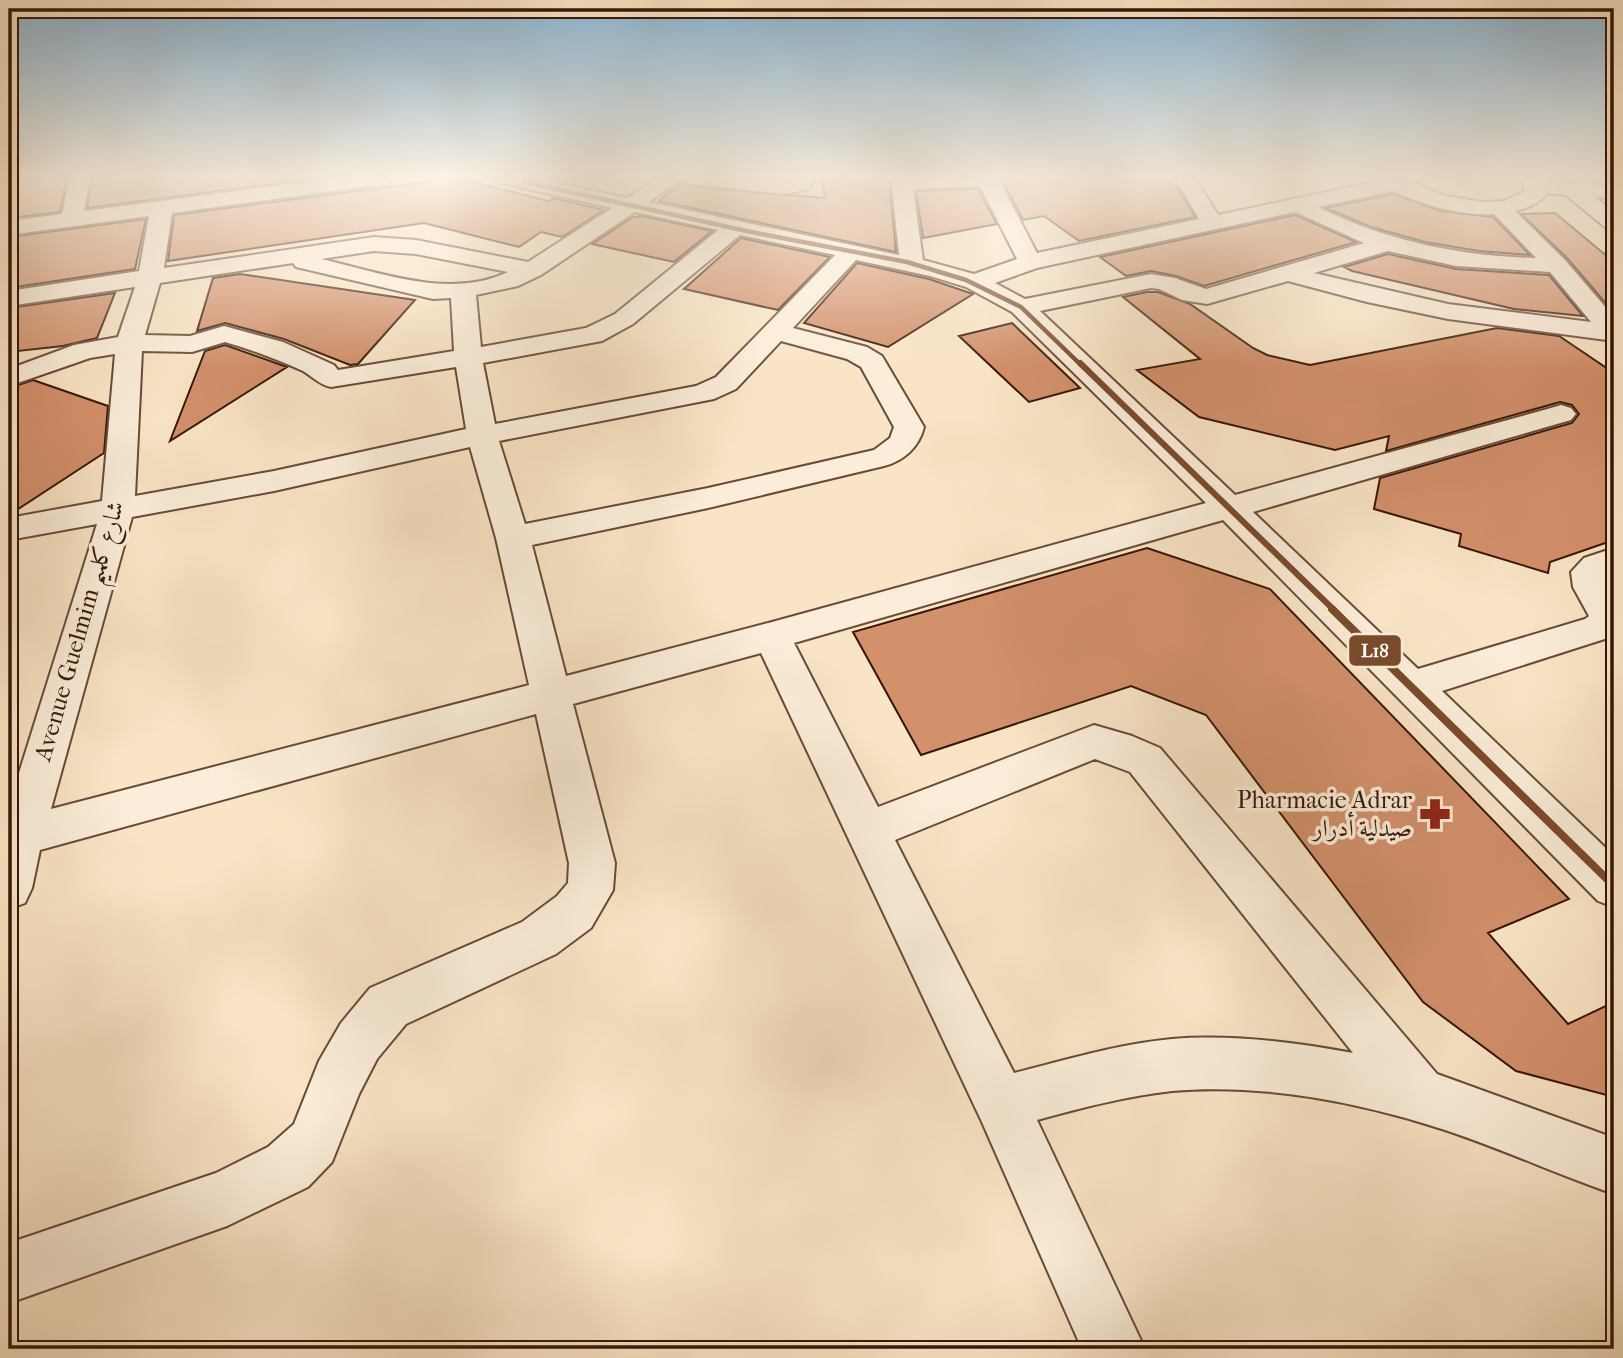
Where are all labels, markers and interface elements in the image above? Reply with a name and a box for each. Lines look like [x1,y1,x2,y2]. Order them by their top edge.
street label: Avenue Guelmim شارع كلميم [28,498,139,768]
line badge: L18 [1348,634,1402,667]
text: L18 [1361,640,1389,662]
place label: Pharmacie Adrar صيدلية أدرار [1237,786,1413,842]
pharmacy icon: Pharmacie Adrar صيدلية أدرار [1418,797,1452,831]

